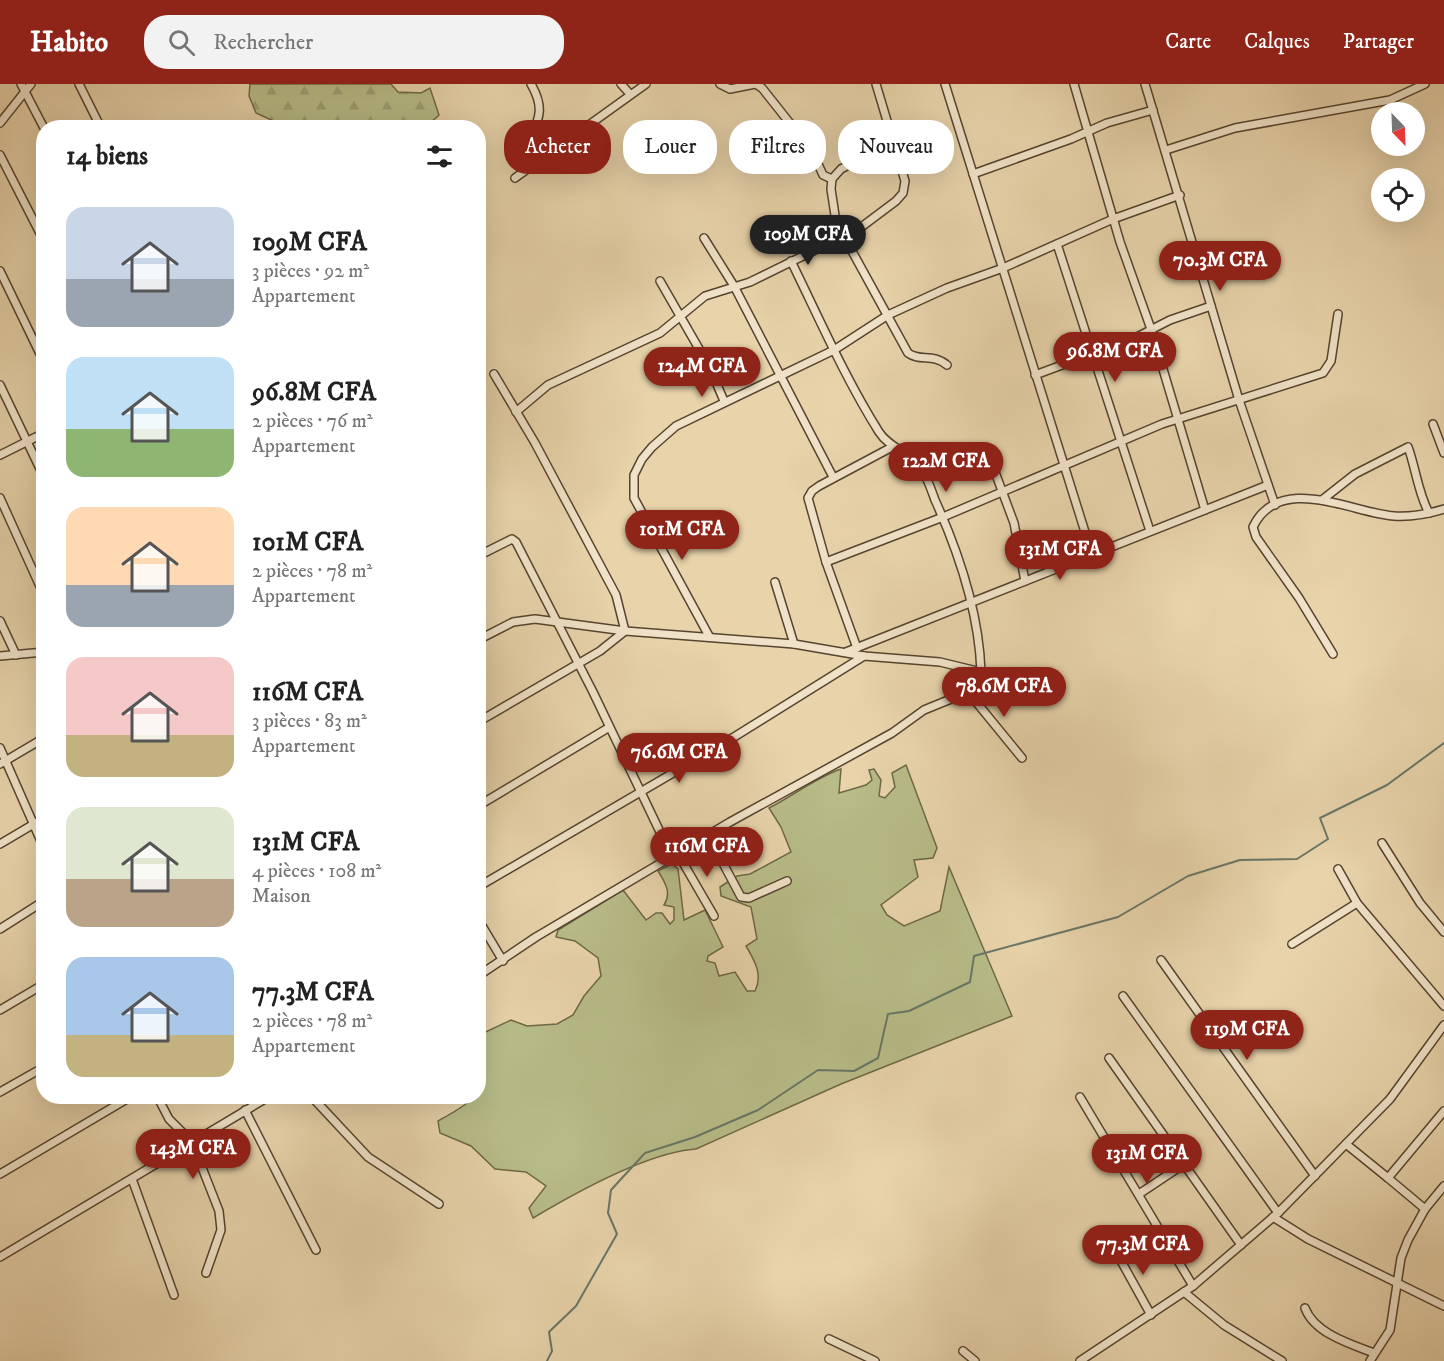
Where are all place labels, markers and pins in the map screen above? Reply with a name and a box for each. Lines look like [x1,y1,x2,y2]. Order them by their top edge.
pin: 109M CFA [746,215,870,266]
pin: 70.3M CFA [1151,241,1289,292]
pin: 96.8M CFA [1046,332,1184,383]
pin: 124M CFA [640,347,764,398]
pin: 122M CFA [884,442,1008,493]
pin: 101M CFA [620,510,744,561]
pin: 131M CFA [998,530,1122,581]
pin: 78.6M CFA [935,667,1073,718]
pin: 76.6M CFA [610,733,748,784]
pin: 116M CFA [645,827,769,878]
pin: 119M CFA [1185,1010,1309,1061]
pin: 143M CFA [131,1129,255,1180]
pin: 131M CFA [1085,1134,1209,1185]
pin: 77.3M CFA [1074,1225,1212,1276]

